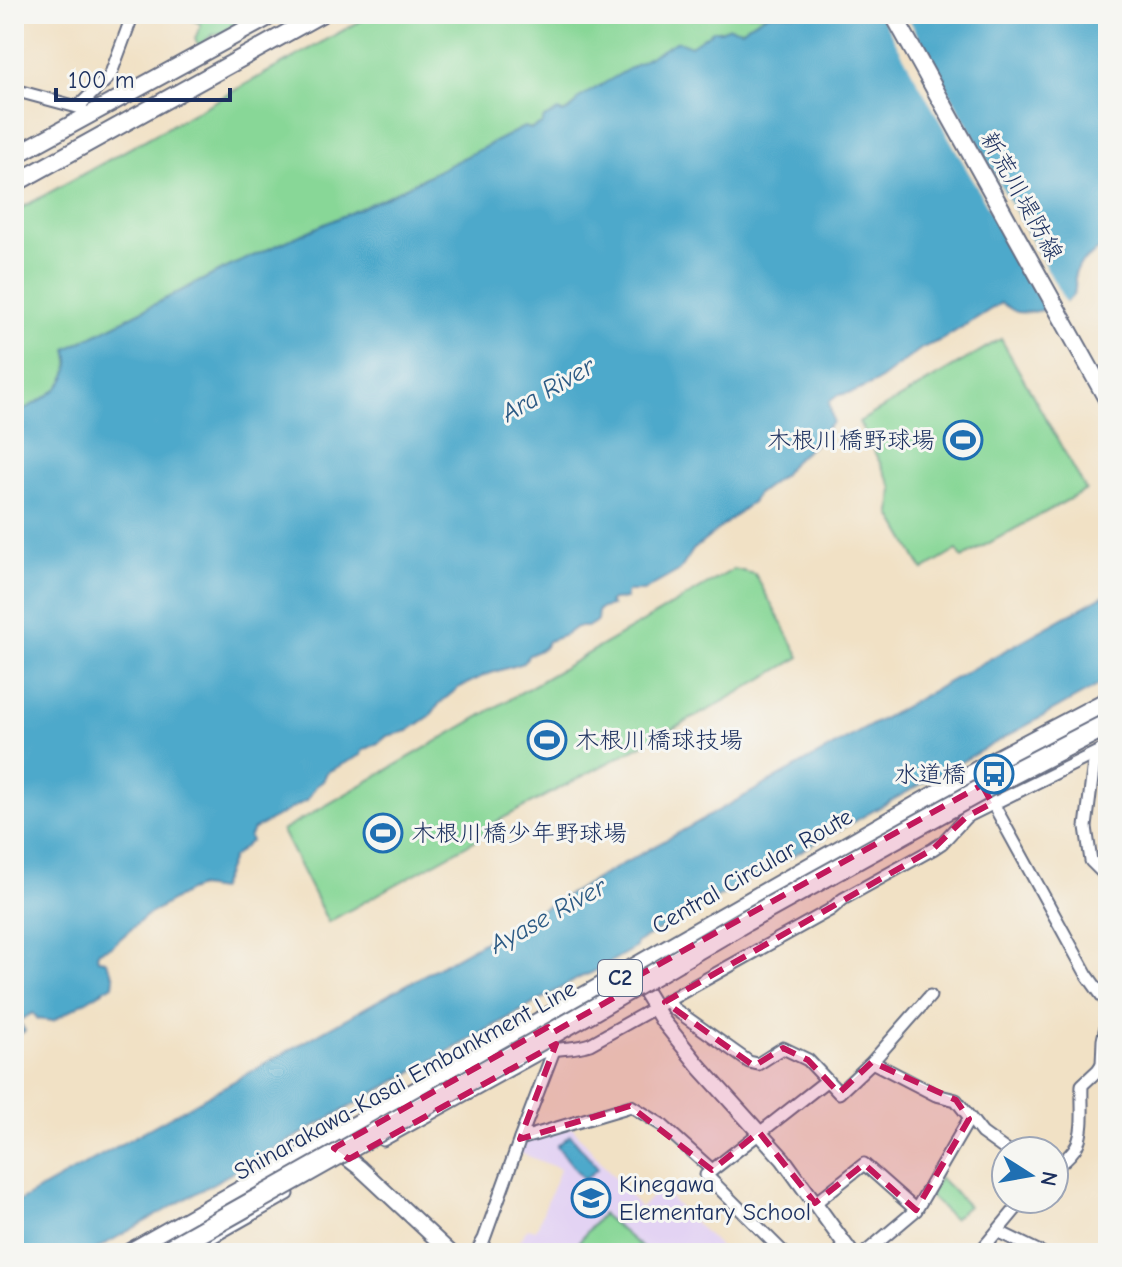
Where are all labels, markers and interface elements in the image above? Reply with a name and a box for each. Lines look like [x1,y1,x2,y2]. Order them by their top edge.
scale bar [56,52,230,102]
text: 100 m [68,66,135,94]
street label: 新荒川堤防線 [975,126,1069,266]
water label: Ara River [495,351,601,429]
sports icon: 木根川橋野球場 [942,419,984,461]
place label: 木根川橋野球場 [767,426,935,454]
sports icon: 木根川橋球技場 [526,719,568,761]
place label: 木根川橋球技場 [575,726,743,754]
bus stop icon: 水道橋 [973,753,1015,795]
place label: 水道橋 [894,760,966,788]
street label: Central Circular Route [647,802,857,940]
sports icon: 木根川橋少年野球場 [362,812,404,854]
place label: 木根川橋少年野球場 [411,819,627,847]
water label: Ayase River [484,871,613,961]
road number: C2 [598,960,642,996]
street label: Shinarakawa-Kasai Embankment Line [229,974,581,1186]
north arrow [990,1135,1070,1215]
text: N [1035,1169,1063,1188]
place label: Kinegawa Elementary School [619,1170,811,1226]
school or university icon: Kinegawa Elementary School [570,1177,612,1219]

